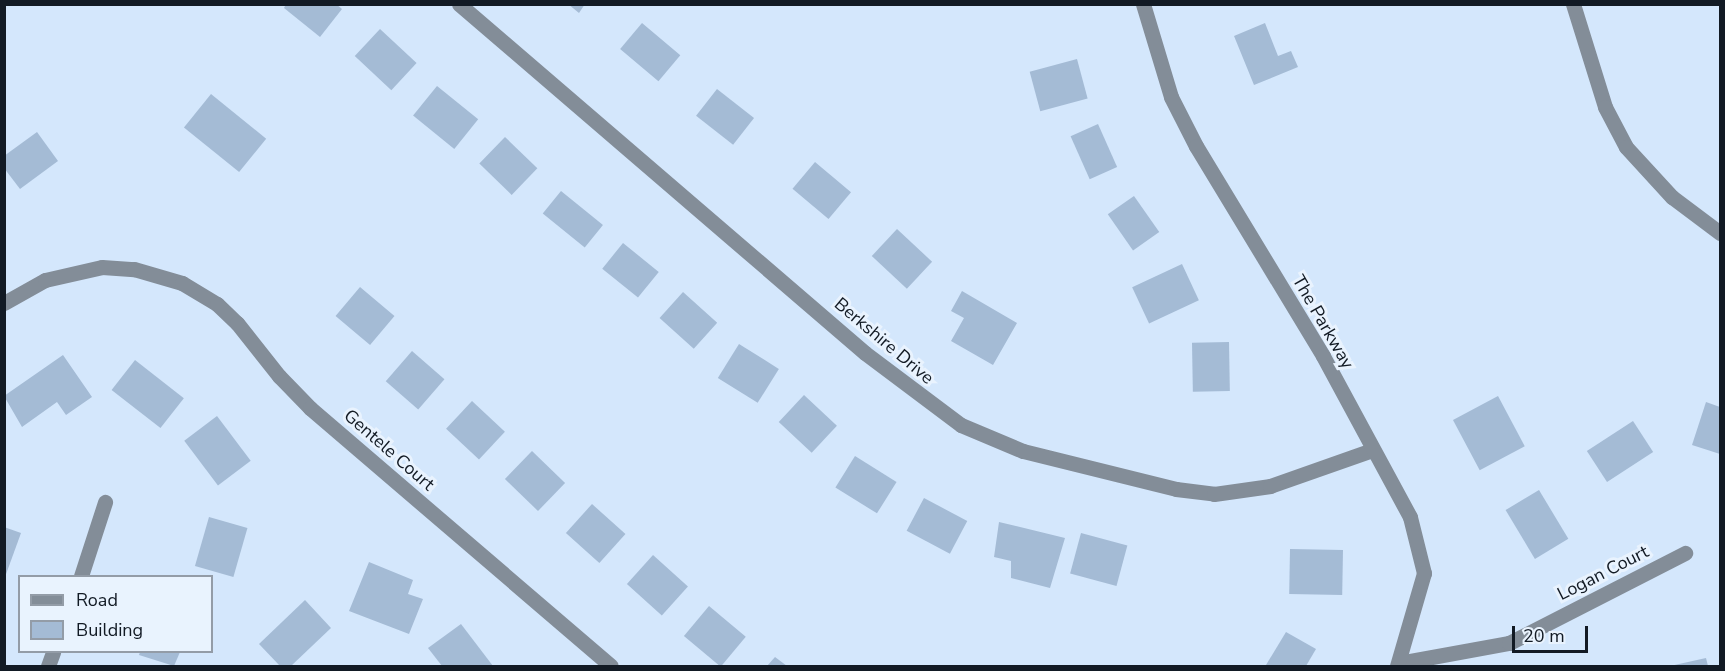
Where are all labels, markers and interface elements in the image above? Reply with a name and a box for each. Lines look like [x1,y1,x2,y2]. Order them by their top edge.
street label: The Parkway [1288,271,1358,373]
street label: Berkshire Drive [830,293,938,389]
street label: Gentele Court [339,405,439,495]
street label: Logan Court [1554,541,1652,605]
legend [18,575,213,653]
text: Road [76,588,118,612]
scale bar [1515,614,1592,652]
text: Building [76,618,143,642]
text: 20 m [1523,624,1565,648]

